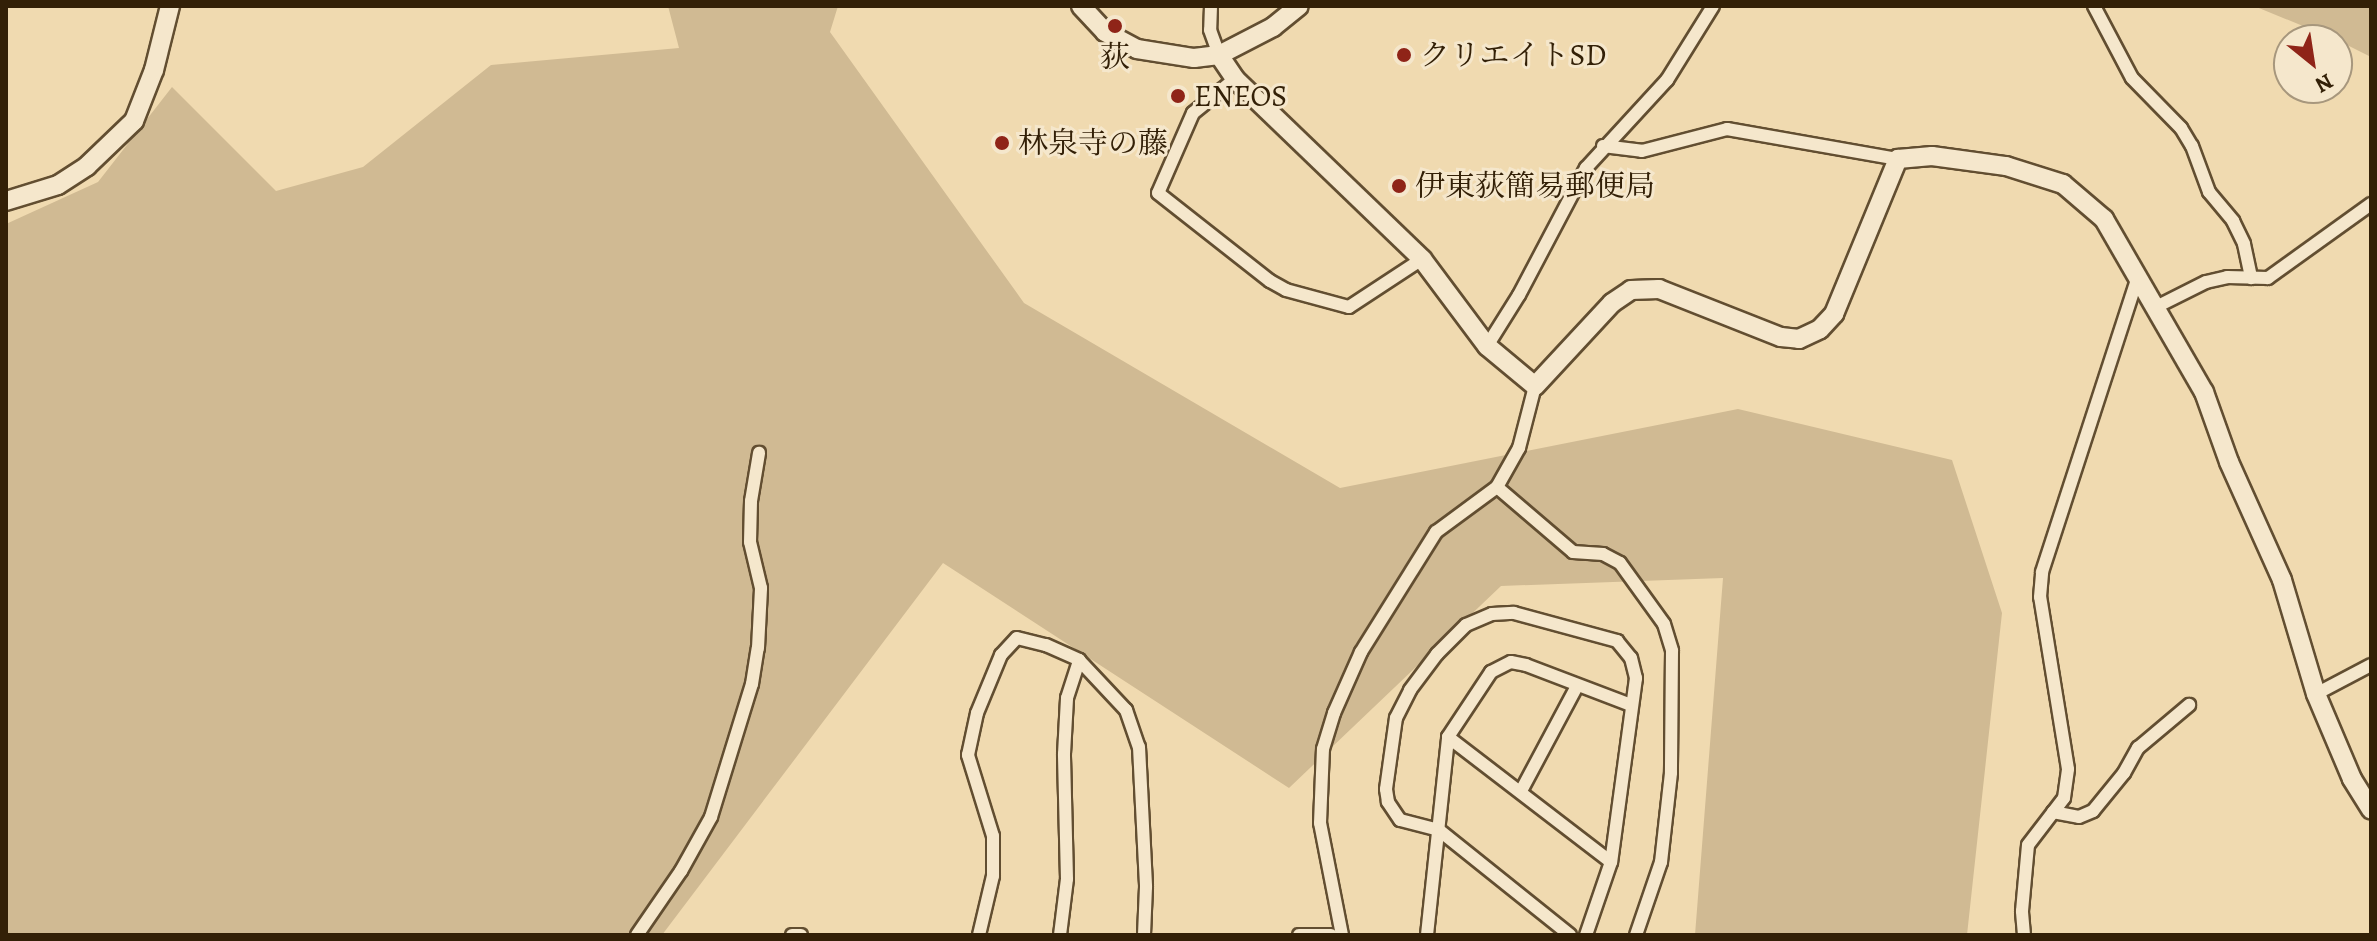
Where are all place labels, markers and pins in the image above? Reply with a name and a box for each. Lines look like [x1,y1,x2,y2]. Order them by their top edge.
marker: 荻 [1106,17,1124,35]
place label: クリエイトSD [1420,37,1607,73]
place label: 荻 [1100,39,1130,75]
marker: クリエイトSD [1395,46,1413,64]
place label: ENEOS [1194,78,1287,114]
marker: ENEOS [1169,87,1187,105]
place label: 林泉寺の藤 [1018,125,1168,161]
marker: 林泉寺の藤 [993,134,1011,152]
place label: 伊東荻簡易郵便局 [1415,168,1655,204]
marker: 伊東荻簡易郵便局 [1390,177,1408,195]

